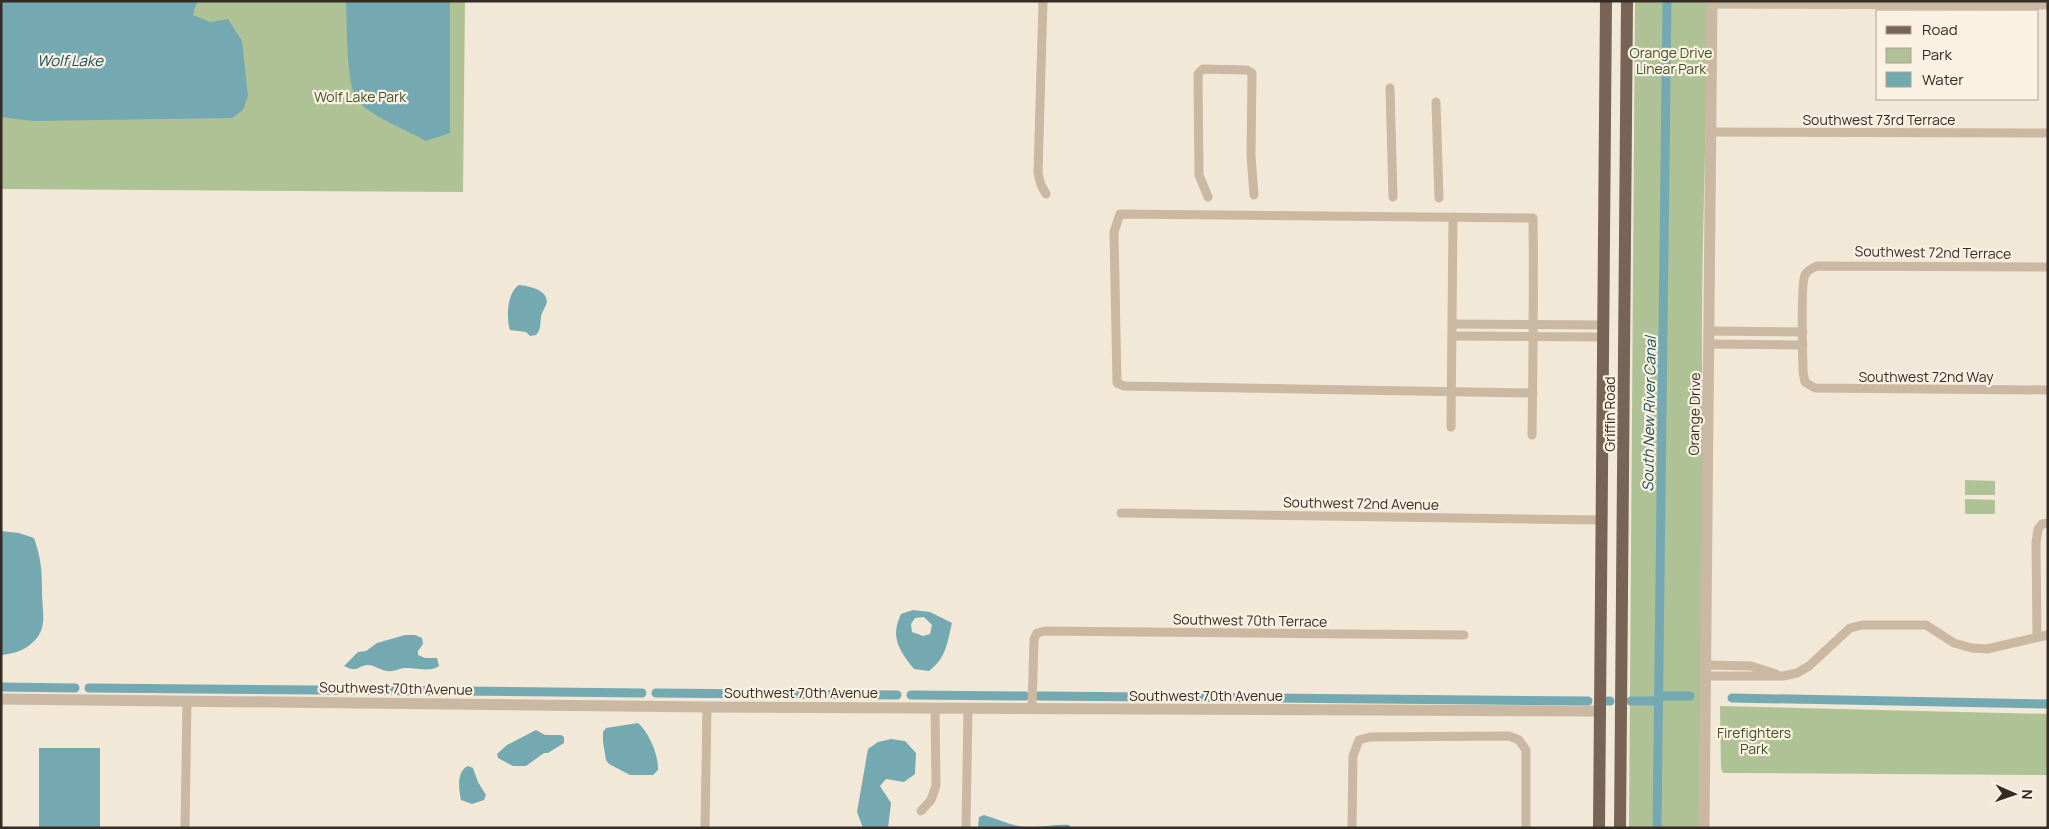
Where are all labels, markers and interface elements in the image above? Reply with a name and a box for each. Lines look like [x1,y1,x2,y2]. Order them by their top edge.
legend [1876,10,2039,100]
text: Road [1922,19,1958,40]
park label: Orange Drive Linear Park [1630,43,1713,78]
text: Park [1922,44,1952,65]
water label: Wolf Lake [37,50,104,71]
text: Water [1922,69,1964,90]
park label: Wolf Lake Park [314,87,407,106]
street label: Southwest 73rd Terrace [1802,110,1956,129]
street label: Southwest 72nd Terrace [1855,241,2011,263]
water label: South New River Canal [1637,334,1661,492]
street label: Southwest 72nd Way [1858,367,1994,386]
street label: Orange Drive [1684,372,1704,456]
street label: Griffin Road [1600,376,1619,452]
street label: Southwest 72nd Avenue [1283,492,1439,514]
street label: Southwest 70th Terrace [1173,609,1327,631]
street label: Southwest 70th Avenue [319,677,473,699]
street label: Southwest 70th Avenue [724,683,878,702]
street label: Southwest 70th Avenue [1129,686,1283,705]
park label: Firefighters Park [1717,723,1791,758]
north arrow [1989,769,2039,819]
text: N [2018,789,2037,800]

